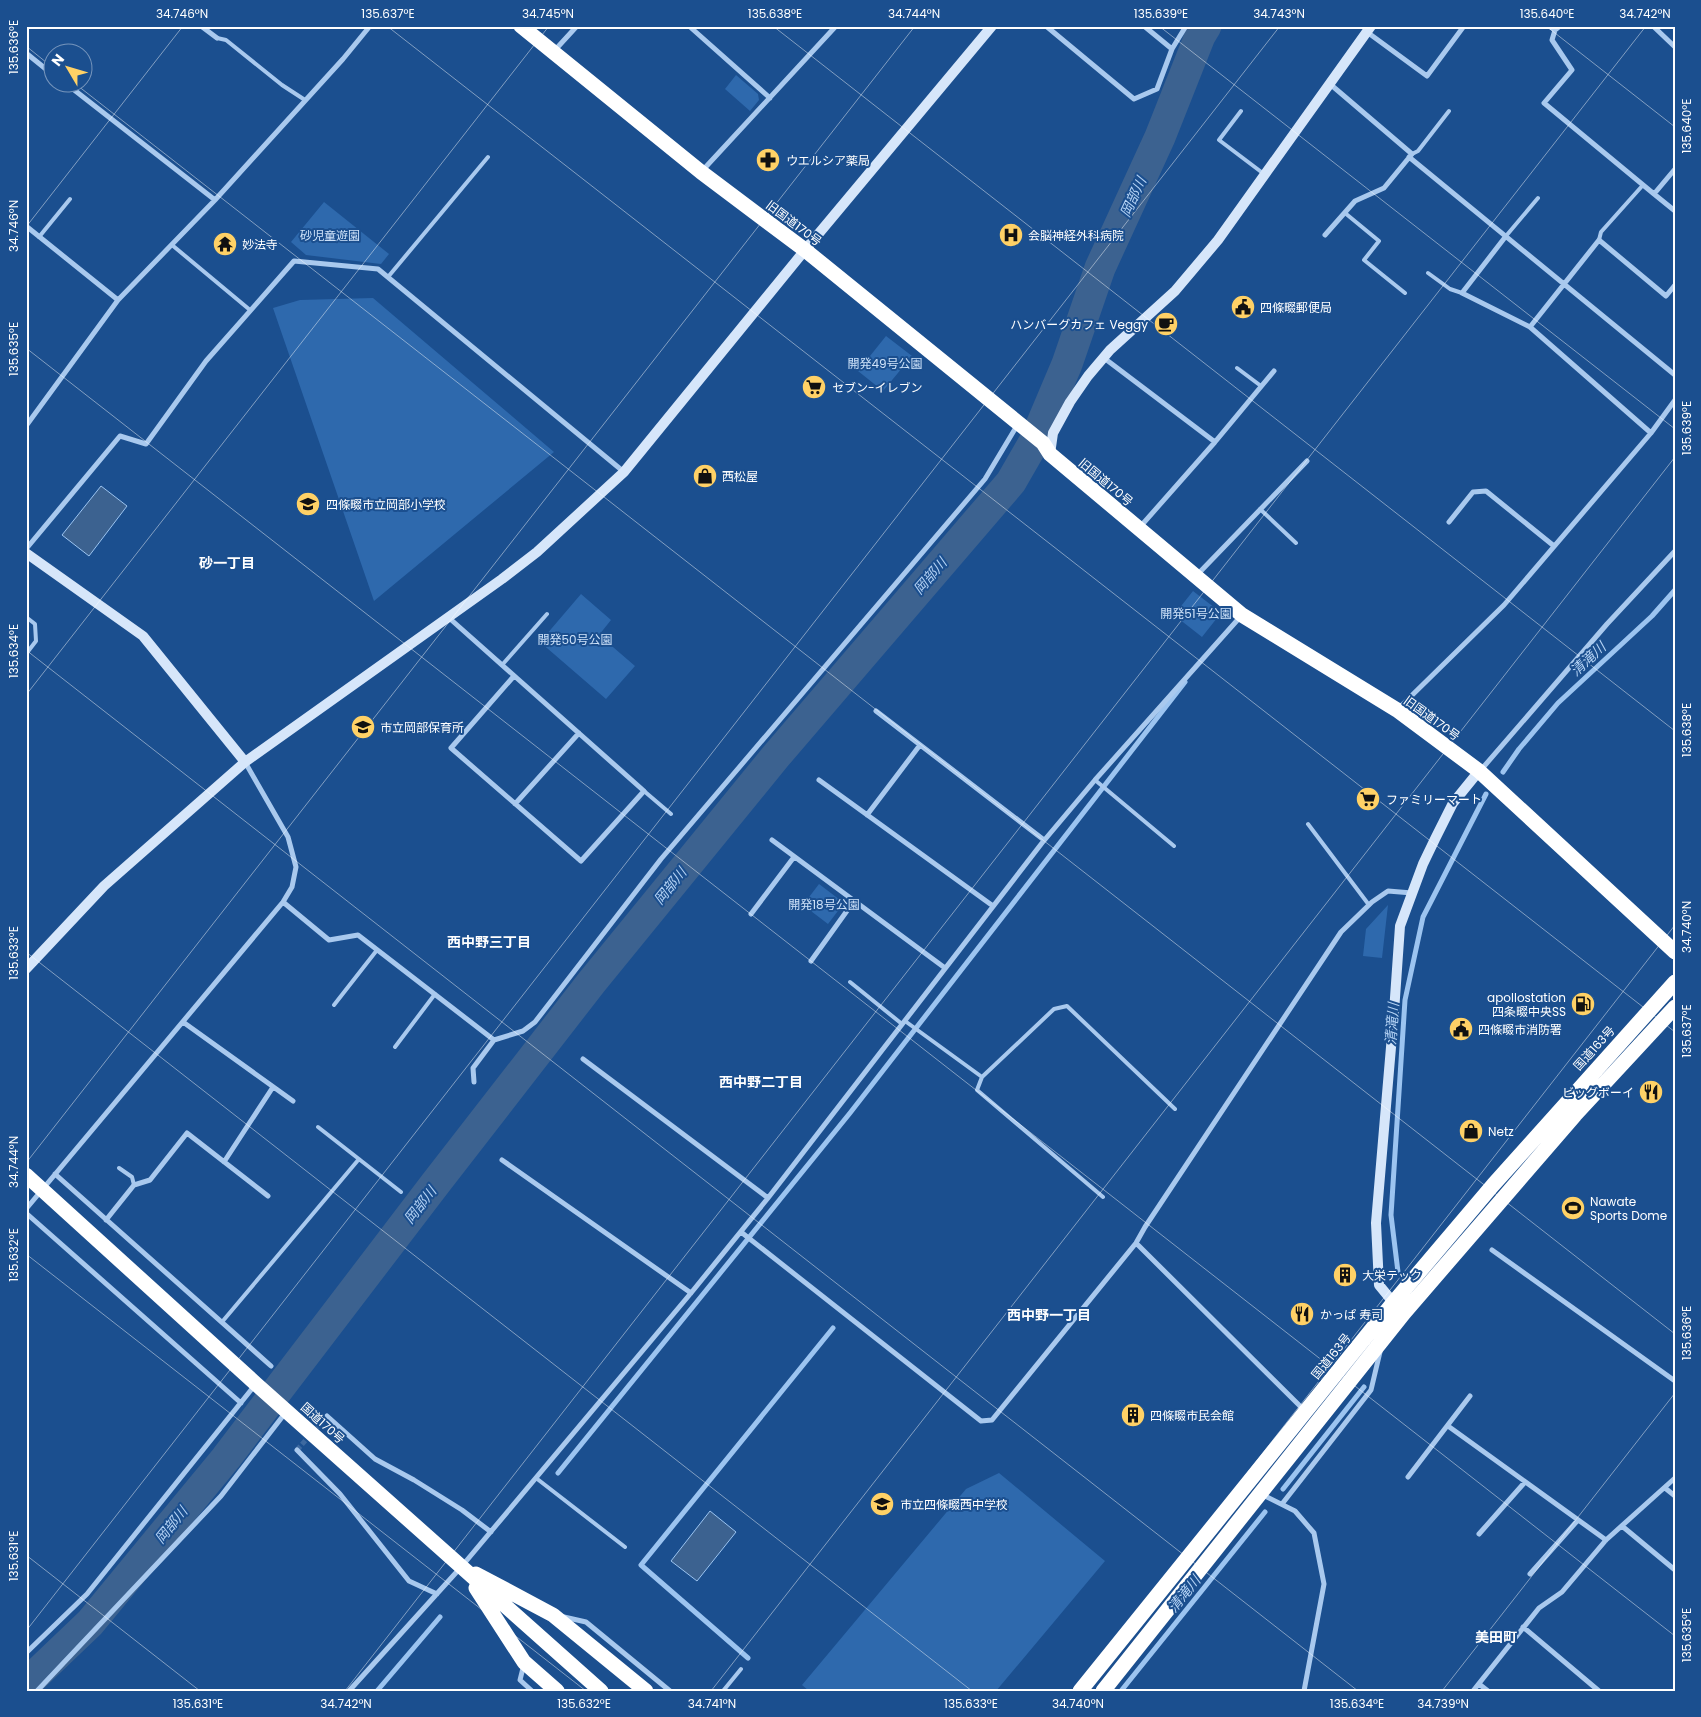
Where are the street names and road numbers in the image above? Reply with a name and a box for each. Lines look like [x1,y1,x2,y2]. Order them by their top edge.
street label: 旧国道170号 [763,196,825,250]
street label: 旧国道170号 [1075,454,1137,510]
street label: 旧国道170号 [1400,692,1464,744]
street label: 国道163号 [1569,1022,1619,1074]
street label: 国道163号 [1307,1329,1355,1383]
street label: 国道170号 [297,1399,349,1447]

